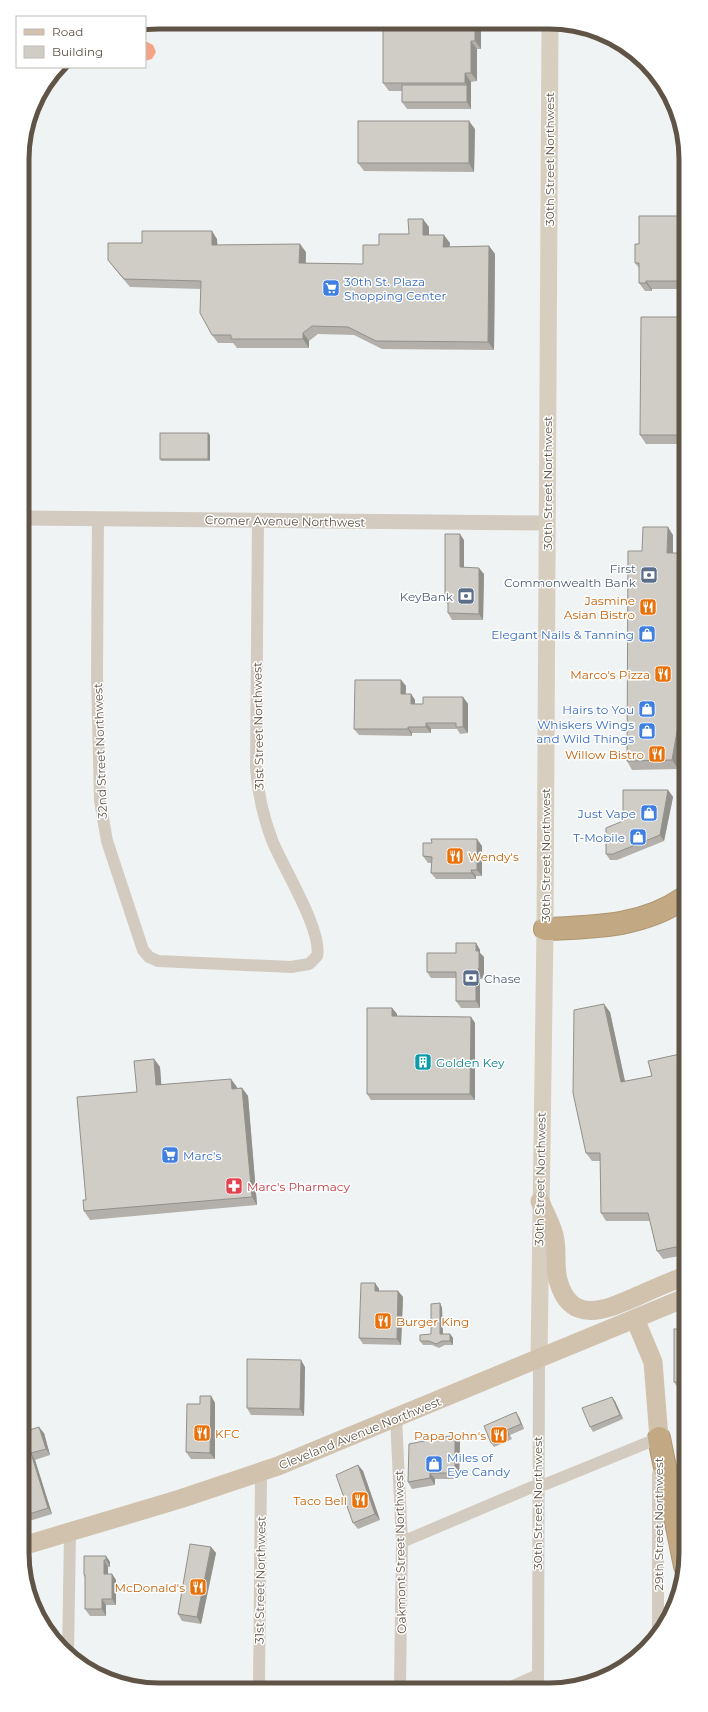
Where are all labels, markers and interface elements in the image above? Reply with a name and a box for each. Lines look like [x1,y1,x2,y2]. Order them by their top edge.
legend [16,16,146,68]
text: Road [52,24,83,39]
text: Building [52,44,103,59]
street label: 30th Street Northwest [542,92,557,226]
place label: 30th St. Plaza Shopping Center [344,274,446,303]
supermarket icon: 30th St. Plaza Shopping Center [321,278,341,298]
street label: 30th Street Northwest [540,416,555,550]
street label: Cromer Avenue Northwest [205,512,366,530]
place label: First Commonwealth Bank [504,561,637,590]
bank icon: First Commonwealth Bank [639,565,659,585]
bank icon: KeyBank [456,586,476,606]
place label: KeyBank [400,589,454,604]
place label: Jasmine Asian Bistro [564,593,635,622]
restaurant icon: Jasmine Asian Bistro [638,597,658,617]
shop icon: Elegant Nails & Tanning [637,624,657,644]
place label: Elegant Nails & Tanning [491,627,634,642]
street label: 31st Street Northwest [249,662,267,790]
restaurant icon: Marco's Pizza [653,664,673,684]
place label: Marco's Pizza [570,667,650,682]
street label: 32nd Street Northwest [90,683,110,819]
shop icon: Hairs to You [637,699,657,719]
place label: Hairs to You [562,702,634,717]
place label: Whiskers Wings and Wild Things [536,717,634,746]
shop icon: Whiskers Wings and Wild Things [637,721,657,741]
restaurant icon: Willow Bistro [647,744,667,764]
place label: Willow Bistro [565,747,644,762]
street label: 30th Street Northwest [538,788,553,922]
shop icon: Just Vape [639,803,659,823]
place label: Just Vape [577,806,636,821]
shop icon: T-Mobile [628,827,648,847]
place label: T-Mobile [573,830,625,845]
restaurant icon: Wendy's [445,846,465,866]
place label: Wendy's [468,849,519,864]
bank icon: Chase [461,968,481,988]
place label: Chase [484,971,521,986]
building icon: Golden Key [413,1052,433,1072]
place label: Golden Key [436,1055,505,1070]
street label: 30th Street Northwest [531,1112,549,1246]
supermarket icon: Marc's [160,1145,180,1165]
place label: Marc's [183,1148,221,1163]
pharmacy icon: Marc's Pharmacy [224,1176,244,1196]
place label: Marc's Pharmacy [247,1179,350,1194]
restaurant icon: Burger King [373,1311,393,1331]
place label: Burger King [396,1314,469,1329]
street label: Cleveland Avenue Northwest [276,1393,444,1473]
restaurant icon: KFC [192,1423,212,1443]
restaurant icon: Papa John's [489,1425,509,1445]
place label: KFC [215,1426,240,1441]
place label: Papa John's [414,1428,486,1443]
street label: 30th Street Northwest [530,1436,545,1570]
place label: Miles of Eye Candy [447,1450,510,1479]
shop icon: Miles of Eye Candy [424,1454,444,1474]
street label: 29th Street Northwest [651,1457,666,1591]
street label: Oakmont Street Northwest [391,1470,409,1634]
restaurant icon: Taco Bell [350,1490,370,1510]
place label: Taco Bell [293,1493,347,1508]
street label: 31st Street Northwest [251,1516,269,1644]
restaurant icon: McDonald's [188,1577,208,1597]
place label: McDonald's [115,1580,185,1595]

